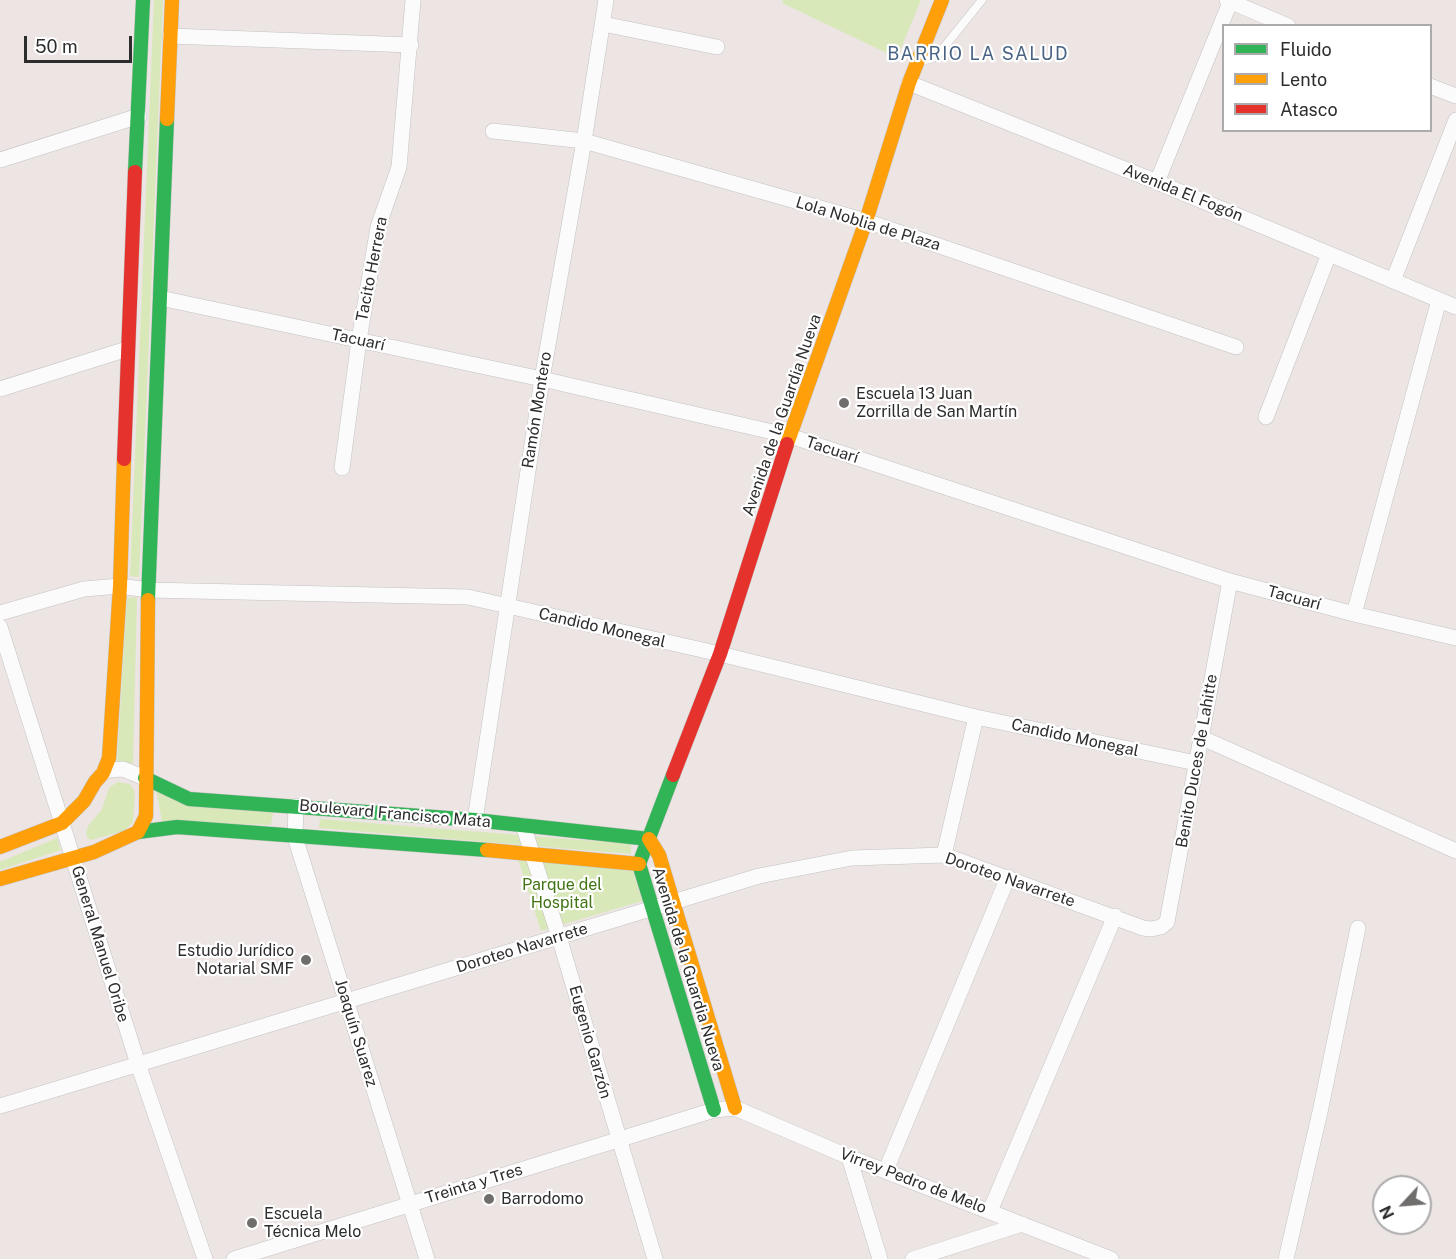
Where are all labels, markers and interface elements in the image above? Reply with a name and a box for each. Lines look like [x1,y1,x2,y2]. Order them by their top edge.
scale bar [27,24,135,62]
legend [1222,24,1432,132]
text: 50 m [35,36,78,57]
text: Fluido [1280,39,1332,60]
district label: BARRIO LA SALUD [887,43,1069,65]
text: Lento [1280,69,1327,90]
text: Atasco [1280,99,1338,120]
street label: Avenida El Fogón [1120,160,1246,226]
street label: Lola Noblia de Plaza [793,193,943,255]
street label: Tacito Herrera [352,215,392,323]
street label: Avenida de la Guardia Nueva [738,312,826,518]
street label: Tacuarí [329,325,387,355]
street label: Ramón Montero [518,350,556,470]
place label: Escuela 13 Juan Zorrilla de San Martín [856,384,1017,422]
marker: Escuela 13 Juan Zorrilla de San Martín [837,396,851,410]
street label: Tacuarí [803,432,861,468]
street label: Tacuarí [1265,582,1323,614]
street label: Candido Monegal [537,604,667,652]
street label: Benito Duces de Lahitte [1172,673,1222,849]
street label: Candido Monegal [1010,715,1140,761]
street label: Boulevard Francisco Mata [298,796,492,832]
street label: Doroteo Navarrete [942,849,1078,911]
street label: General Manuel Oribe [67,864,133,1024]
street label: Avenida de la Guardia Nueva [648,865,728,1073]
park label: Parque del Hospital [522,875,602,913]
street label: Doroteo Navarrete [454,919,590,977]
place label: Estudio Jurídico Notarial SMF [177,941,294,979]
marker: Estudio Jurídico Notarial SMF [299,953,313,967]
street label: Joaquín Suarez [331,977,381,1089]
street label: Eugenio Garzón [565,983,615,1101]
street label: Virrey Pedro de Melo [837,1144,989,1218]
street label: Treinta y Tres [423,1160,525,1208]
north arrow [1372,1175,1432,1235]
place label: Barrodomo [501,1189,583,1209]
marker: Barrodomo [482,1192,496,1206]
text: N [1376,1202,1398,1222]
place label: Escuela Técnica Melo [264,1204,361,1242]
marker: Escuela Técnica Melo [245,1216,259,1230]

